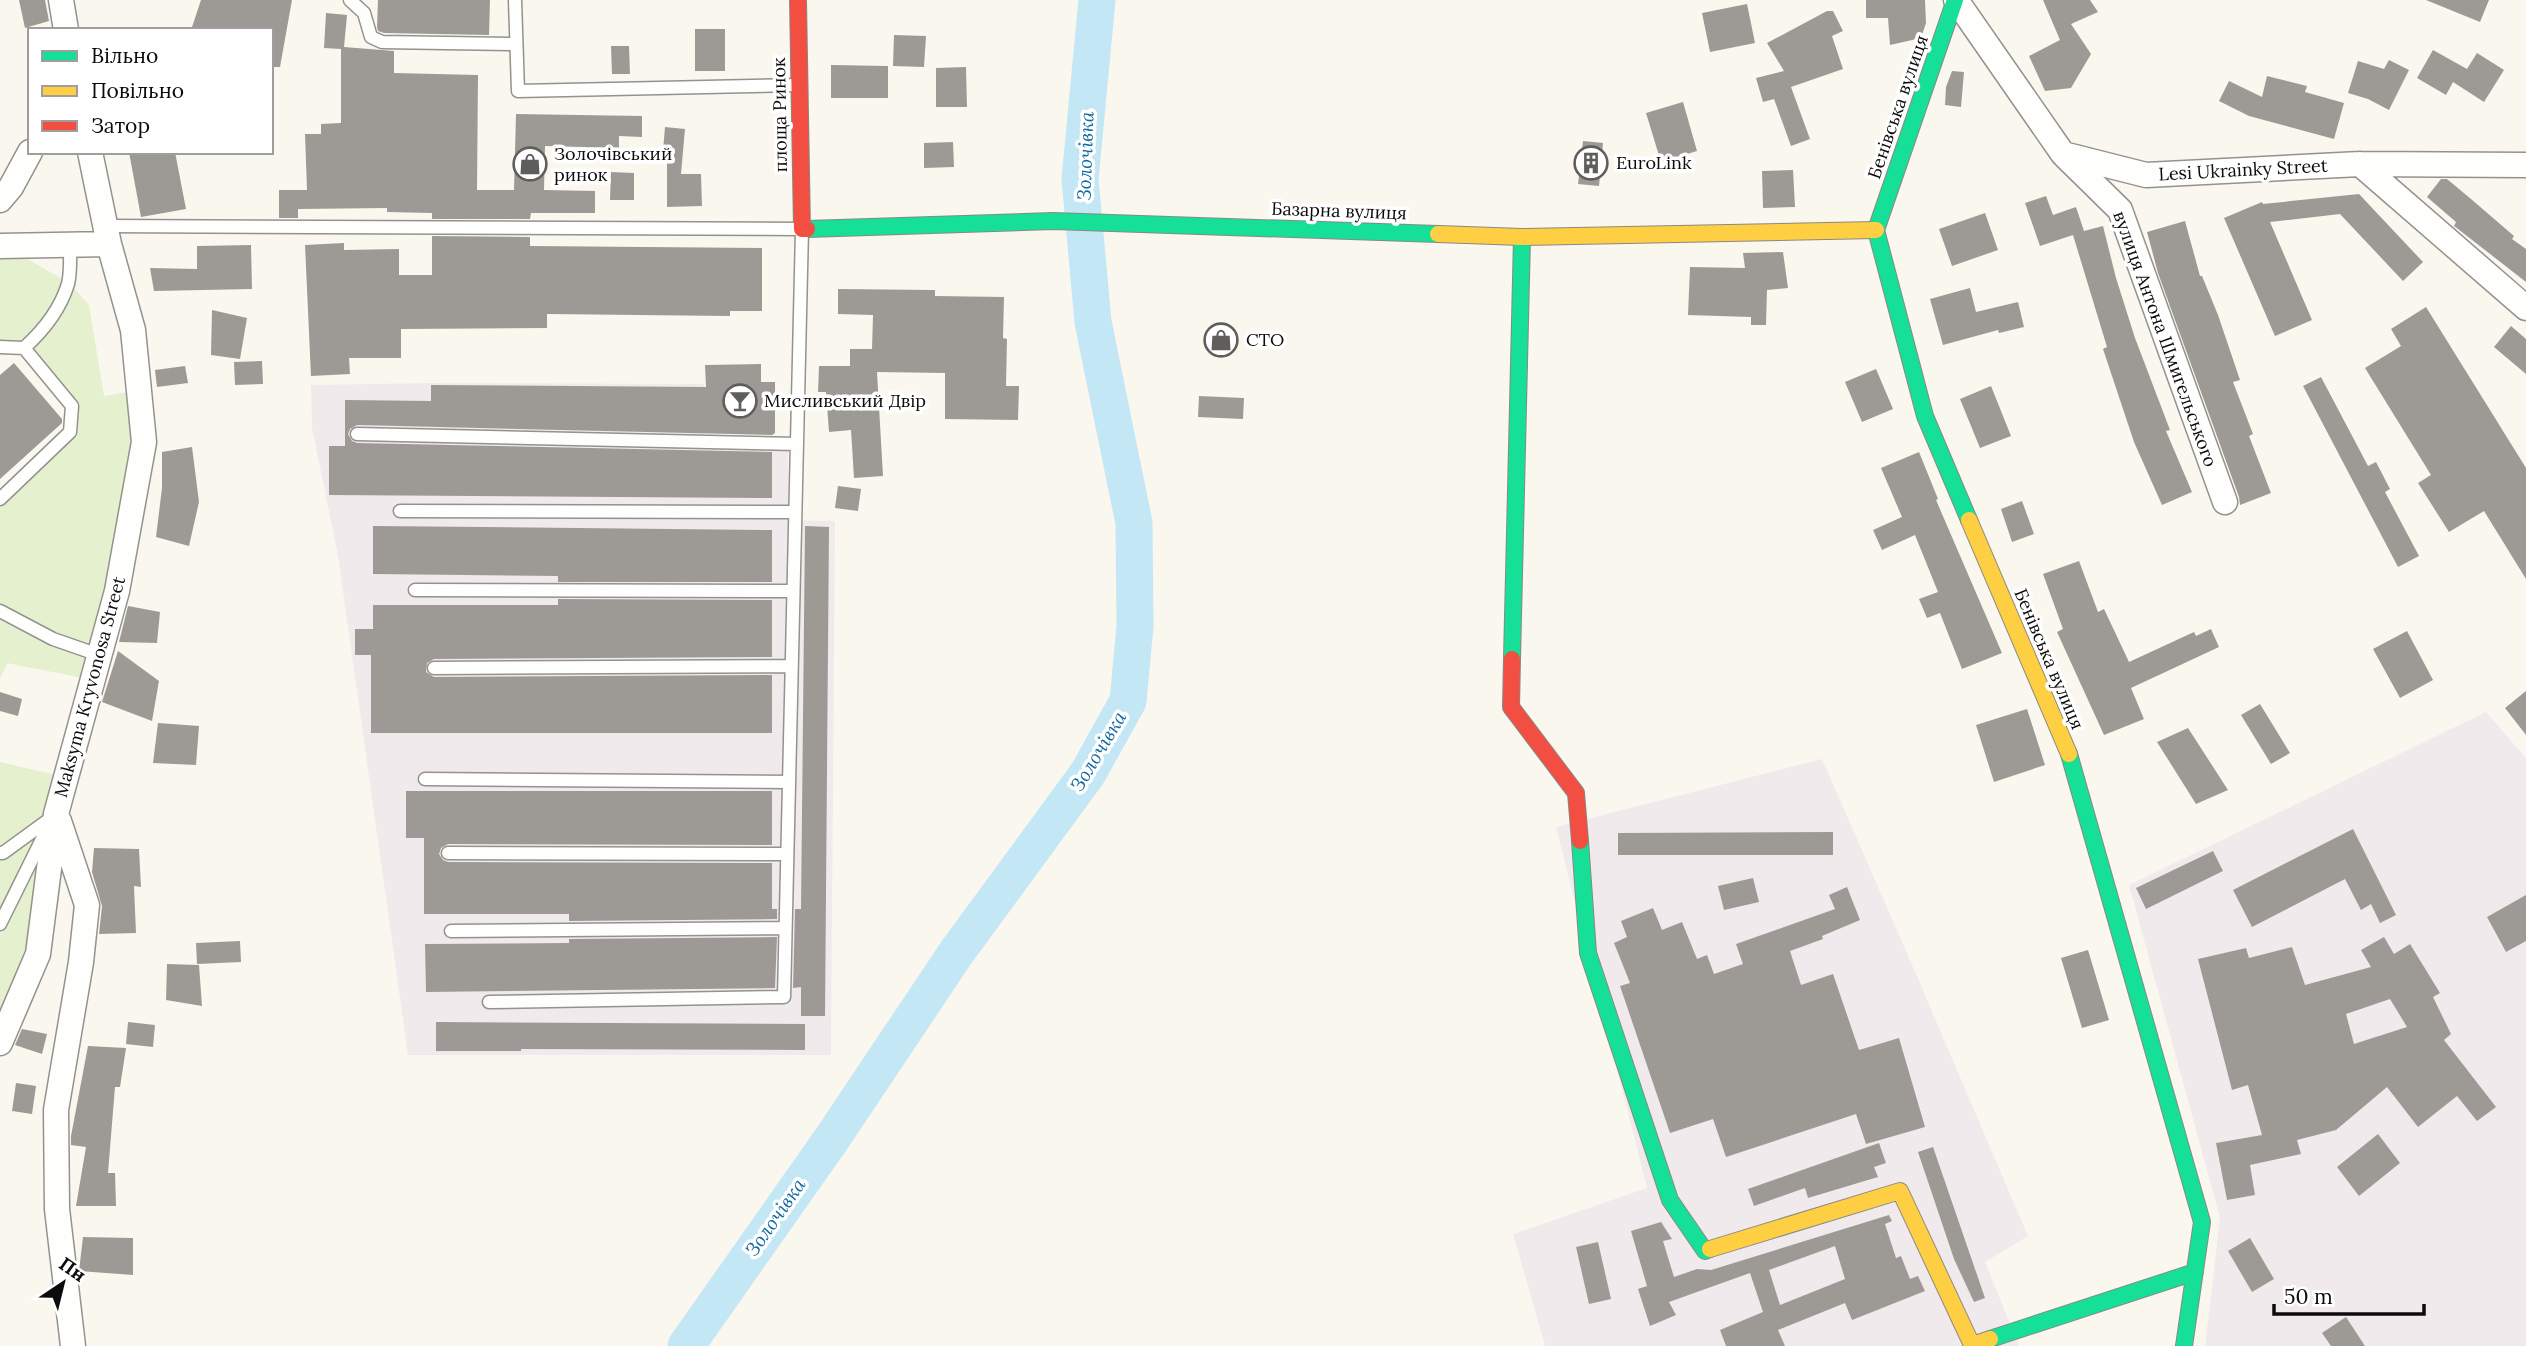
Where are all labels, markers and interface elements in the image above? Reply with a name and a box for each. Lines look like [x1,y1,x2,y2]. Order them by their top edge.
legend [28,28,273,154]
street label: Бенівська вулиця [1862,32,1933,182]
text: Вільно [91,42,158,69]
street label: площа Ринок [767,57,792,173]
text: Повільно [91,77,184,104]
water label: Золочівка [1071,111,1099,201]
text: Затор [91,112,150,139]
place label: Золочівський ринок [554,142,672,186]
building icon: EuroLink [1572,144,1610,182]
shop icon: Золочівський ринок [511,145,549,183]
place label: EuroLink [1616,151,1692,174]
street label: Lesi Ukrainky Street [2158,154,2328,185]
street label: Базарна вулиця [1271,197,1407,224]
street label: вулиця Антона Шмигельського [2108,208,2223,470]
shop icon: СТО [1202,321,1240,359]
place label: СТО [1246,328,1284,351]
bar icon: Мисливський Двір [721,382,759,420]
place label: Мисливський Двір [764,389,926,412]
street label: Maksyma Kryvonosa Street [49,574,130,800]
street label: Бенівська вулиця [2009,585,2089,733]
water label: Золочівка [1065,706,1132,795]
water label: Золочівка [740,1173,811,1260]
north arrow [28,1248,98,1318]
text: Пн [55,1251,91,1287]
scale bar [2274,1272,2424,1316]
text: 50 m [2284,1283,2333,1310]

